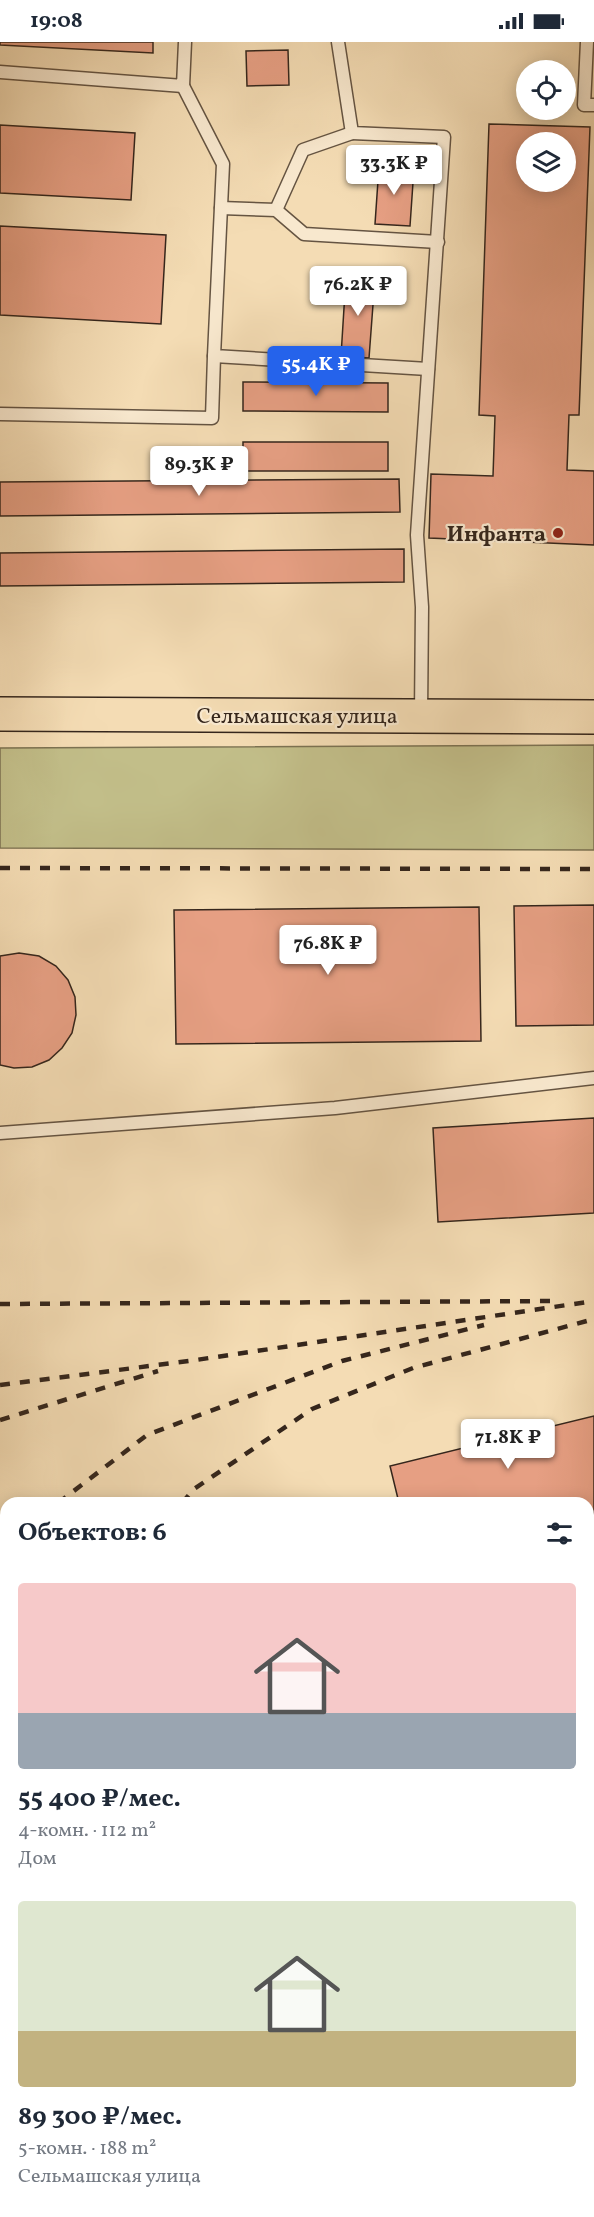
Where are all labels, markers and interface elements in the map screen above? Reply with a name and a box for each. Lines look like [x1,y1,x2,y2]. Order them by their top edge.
text: 19:08 [30,6,83,37]
map controls [516,60,576,192]
button: locate [516,60,576,120]
button: layers [516,132,576,192]
pin: 33.3K ₽ [339,145,449,196]
text: 33.3K ₽ [360,150,428,178]
pin: 76.2K ₽ [303,266,413,317]
text: 76.2K ₽ [324,271,392,299]
pin: 55.4K ₽ [261,346,371,397]
text: 55.4K ₽ [281,351,351,379]
pin: 89.3K ₽ [144,446,254,497]
text: 89.3K ₽ [164,451,234,479]
place label: Инфанта [447,520,546,551]
marker: Инфанта [551,526,565,540]
street label: Сельмашская улица [196,702,398,733]
pin: 76.8K ₽ [273,925,383,976]
text: 76.8K ₽ [293,930,363,958]
pin: 71.8K ₽ [453,1419,563,1470]
text: 71.8K ₽ [475,1424,541,1452]
text: Объектов: 6 [18,1515,167,1551]
icon: filters [543,1517,576,1550]
icon: home [243,1622,351,1730]
text: 55 400 ₽/мес. [18,1781,181,1817]
text: 4-комн. · 112 m² [18,1817,156,1845]
text: Дом [18,1845,57,1873]
icon: home [243,1940,351,2048]
text: 89 300 ₽/мес. [18,2099,182,2135]
text: 5-комн. · 188 m² [18,2135,156,2163]
text: Сельмашская улица [18,2163,201,2191]

